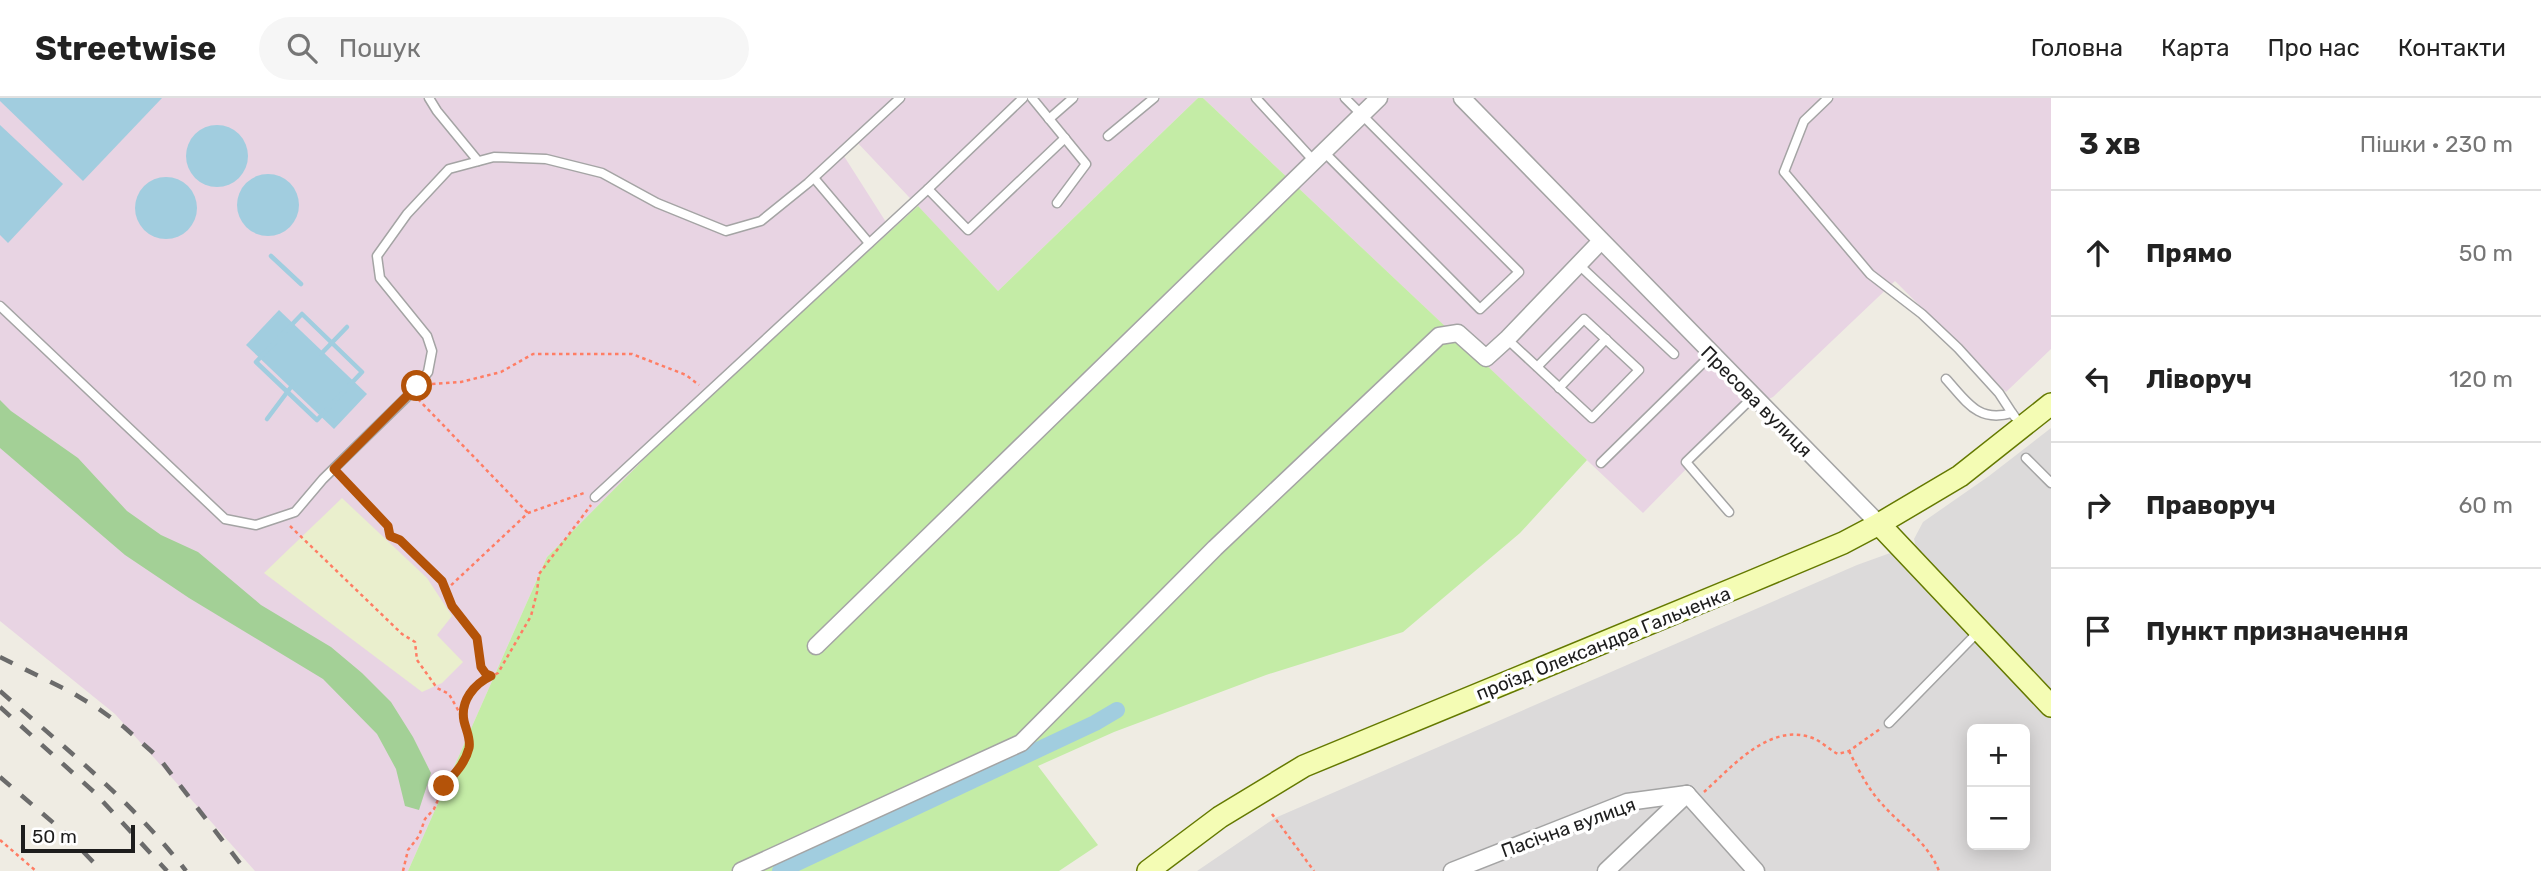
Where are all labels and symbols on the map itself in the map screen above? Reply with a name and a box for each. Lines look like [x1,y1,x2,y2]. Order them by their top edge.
street label: Пресова вулиця [1696,341,1817,462]
route start [401,370,432,401]
street label: проїзд Олександра Гальченка [1473,582,1734,705]
route end [428,770,459,801]
street label: Пасічна вулиця [1498,792,1639,862]
scale bar [21,822,135,854]

